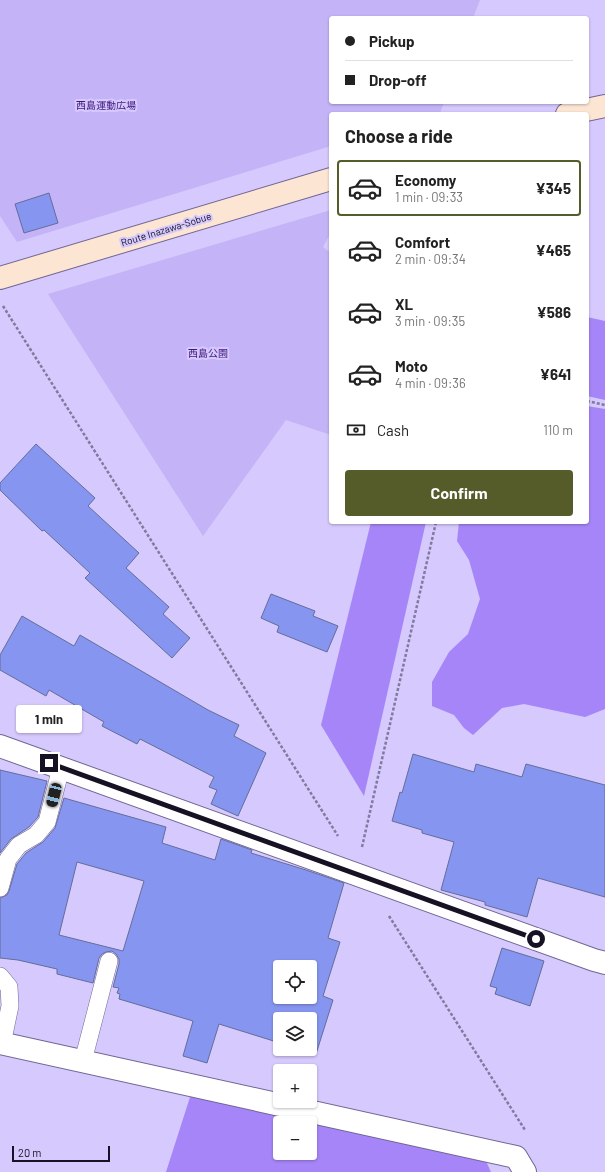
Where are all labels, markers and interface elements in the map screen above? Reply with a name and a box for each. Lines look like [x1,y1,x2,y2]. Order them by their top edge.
text: Pickup [369,32,415,50]
text: Drop-off [369,71,427,89]
park label: 西島運動広場 [76,99,136,111]
text: Choose a ride [345,125,453,147]
icon: car [347,170,383,206]
text: Economy [395,171,456,189]
text: ¥345 [535,179,571,197]
text: 1 min · 09:33 [395,189,463,205]
street label: Route Inazawa-Sobue [119,210,213,248]
icon: car [347,232,383,268]
text: Comfort [395,233,450,251]
text: ¥465 [535,241,571,259]
text: 2 min · 09:34 [395,251,466,267]
icon: car [347,294,383,330]
text: XL [395,295,413,313]
text: ¥586 [536,303,571,321]
text: 3 min · 09:35 [395,313,465,329]
park label: 西島公園 [188,347,228,359]
icon: car [347,356,383,392]
text: Moto [395,357,428,375]
text: ¥641 [540,365,571,383]
text: 4 min · 09:36 [395,375,466,391]
icon: cash [345,419,367,441]
text: Cash [377,421,409,439]
text: 110 m [543,422,573,438]
button: Confirm [345,470,573,516]
callout: 1 min [16,705,82,733]
text: 1 min [35,711,63,727]
route end [40,754,58,772]
car [45,782,63,808]
route start [527,930,545,948]
map controls [273,960,317,1160]
button: locate [273,960,317,1004]
button: layers [273,1012,317,1056]
button: + [273,1064,317,1108]
button: − [273,1116,317,1160]
scale bar [12,1144,110,1163]
text: 20 m [18,1146,41,1159]

